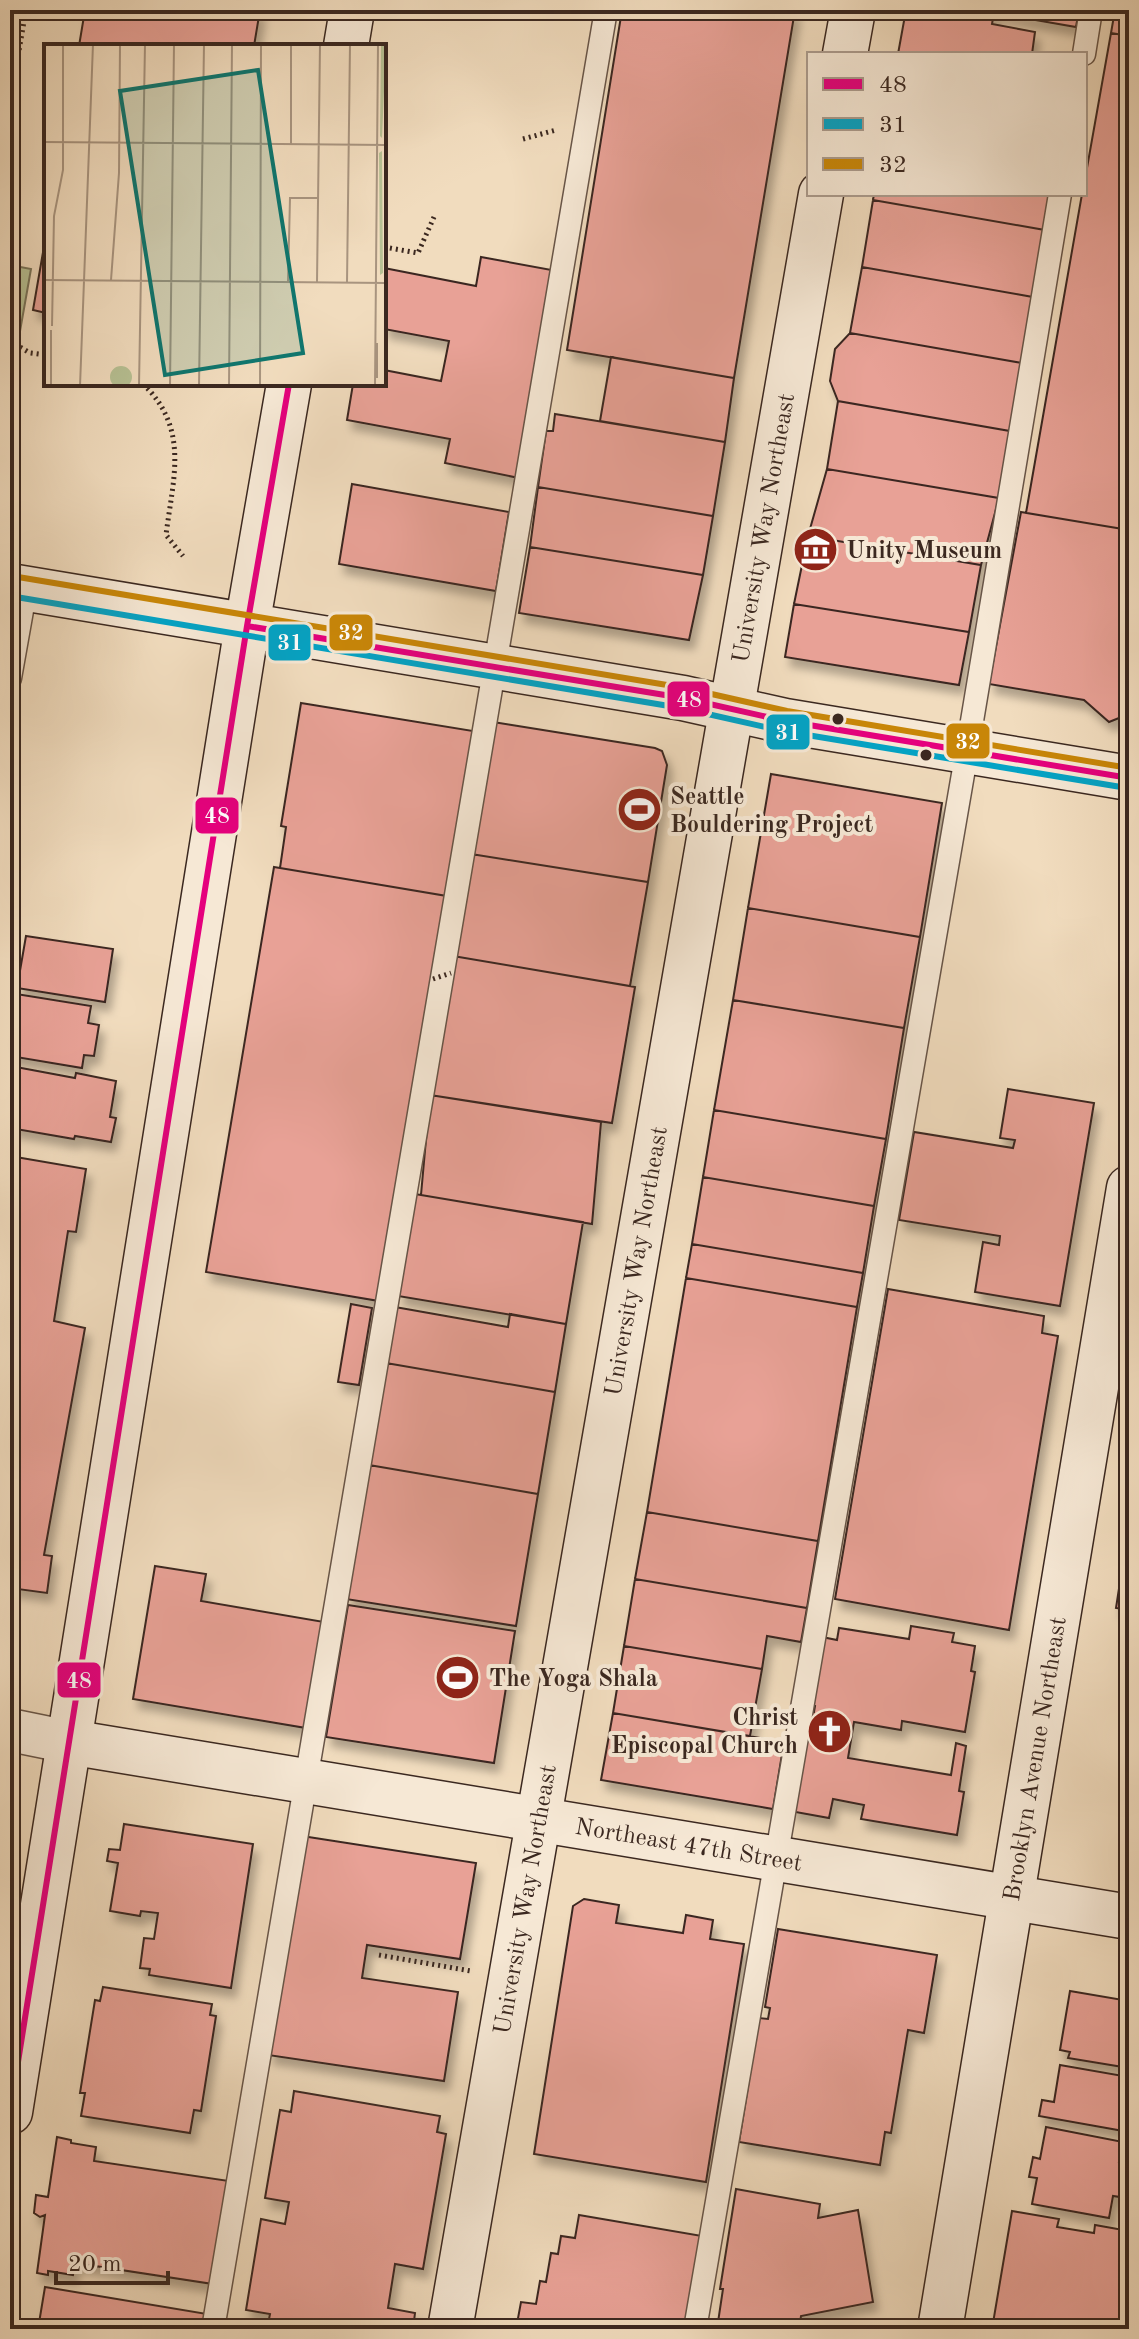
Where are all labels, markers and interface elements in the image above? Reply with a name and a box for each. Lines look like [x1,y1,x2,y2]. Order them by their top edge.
inset map [44,44,386,386]
legend [807,52,1087,196]
text: 48 [879,74,907,98]
text: 31 [879,114,907,138]
text: 32 [879,154,907,178]
street label: University Way Northeast [730,392,800,665]
museum icon: Unity Museum [791,526,839,574]
place label: Unity Museum [846,540,1002,564]
line badge: 32 [328,613,374,652]
line badge: 31 [267,623,312,662]
text: 32 [338,623,364,645]
text: 31 [277,633,303,655]
line badge: 48 [666,680,711,718]
text: 48 [676,690,702,712]
unlabelled marker [830,711,846,727]
line badge: 31 [765,713,811,751]
line badge: 32 [945,722,991,760]
text: 31 [775,723,801,745]
text: 32 [955,732,981,754]
unlabelled marker [918,747,934,763]
sports icon: Seattle Bouldering Project [615,786,663,834]
place label: Seattle Bouldering Project [670,786,873,838]
line badge: 48 [194,796,240,835]
text: 48 [204,806,230,828]
street label: University Way Northeast [602,1125,673,1398]
street label: Brooklyn Avenue Northeast [1001,1615,1072,1903]
sports icon: The Yoga Shala [434,1654,482,1702]
line badge: 48 [56,1661,102,1699]
place label: The Yoga Shala [489,1668,658,1692]
text: 48 [66,1671,92,1693]
place label: Christ Episcopal Church [611,1707,798,1759]
church icon: Christ Episcopal Church [805,1707,853,1755]
street label: University Way Northeast [491,1763,562,2037]
street label: Northeast 47th Street [573,1816,804,1877]
scale bar [56,2235,168,2285]
text: 20 m [68,2253,122,2277]

